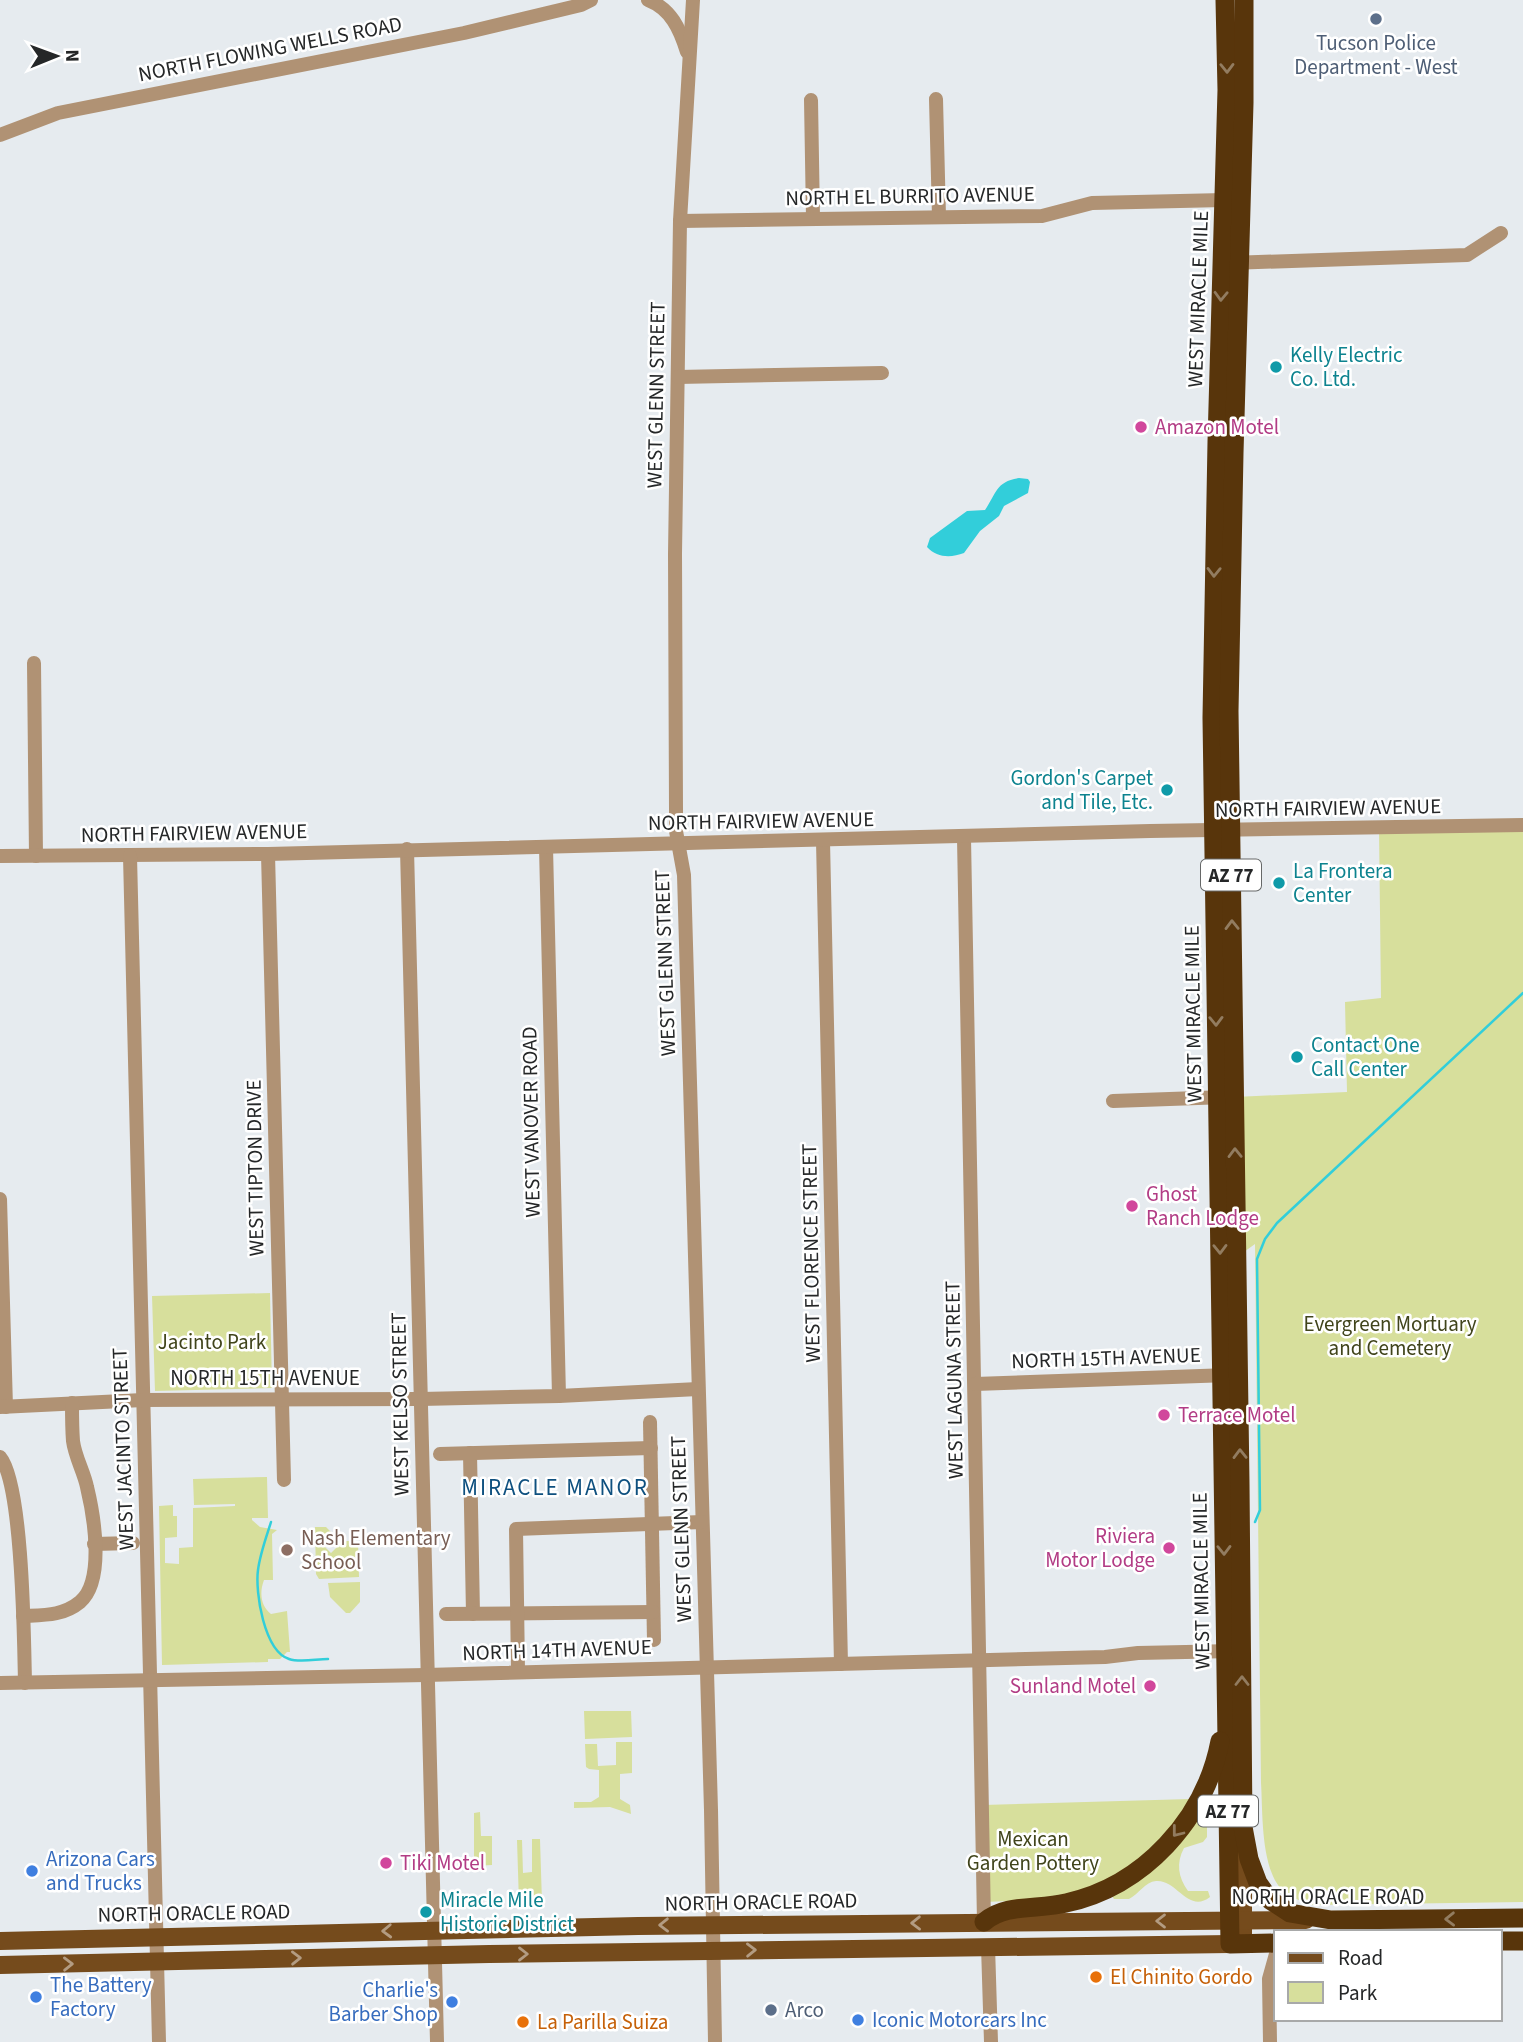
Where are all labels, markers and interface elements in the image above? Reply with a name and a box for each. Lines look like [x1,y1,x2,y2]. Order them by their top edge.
street label: NORTH FLOWING WELLS ROAD [136,9,404,89]
marker: Tucson Police Department - West [1368,11,1384,27]
north arrow [21,21,91,91]
place label: Tucson Police Department - West [1294,28,1458,82]
text: N [58,49,85,62]
one-way arrow [1219,63,1235,74]
street label: NORTH EL BURRITO AVENUE [785,179,1035,213]
street label: WEST MIRACLE MILE [1180,210,1216,388]
one-way arrow [1213,290,1228,301]
street label: WEST GLENN STREET [639,301,673,489]
place label: Kelly Electric Co. Ltd. [1290,340,1403,394]
marker: Kelly Electric Co. Ltd. [1268,359,1284,375]
place label: Amazon Motel [1155,412,1279,442]
marker: Amazon Motel [1133,419,1149,435]
one-way arrow [1206,567,1222,578]
place label: Gordon's Carpet and Tile, Etc. [1010,763,1153,817]
marker: Gordon's Carpet and Tile, Etc. [1159,782,1175,798]
street label: NORTH FAIRVIEW AVENUE [1215,791,1441,825]
street label: NORTH FAIRVIEW AVENUE [648,804,874,838]
street label: NORTH FAIRVIEW AVENUE [81,816,307,850]
place label: La Frontera Center [1293,856,1393,910]
road number: AZ 77 [1201,860,1261,890]
street label: WEST GLENN STREET [647,869,683,1057]
marker: La Frontera Center [1271,875,1287,891]
one-way arrow [1224,920,1240,930]
street label: WEST MIRACLE MILE [1176,925,1210,1103]
one-way arrow [1208,1016,1224,1027]
street label: WEST VANOVER ROAD [514,1026,548,1218]
place label: Contact One Call Center [1311,1030,1420,1084]
marker: Contact One Call Center [1289,1049,1305,1065]
street label: WEST TIPTON DRIVE [238,1079,272,1257]
street label: WEST FLORENCE STREET [794,1143,828,1363]
one-way arrow [1228,1147,1243,1158]
place label: Ghost Ranch Lodge [1146,1179,1259,1233]
marker: Ghost Ranch Lodge [1124,1198,1140,1214]
one-way arrow [1212,1243,1227,1254]
street label: WEST LAGUNA STREET [937,1281,971,1479]
park label: Evergreen Mortuary and Cemetery [1304,1309,1477,1363]
street label: WEST KELSO STREET [383,1312,417,1496]
park label: Jacinto Park [158,1327,267,1357]
street label: NORTH 15TH AVENUE [1011,1340,1201,1376]
street label: WEST JACINTO STREET [104,1347,142,1551]
street label: NORTH 15TH AVENUE [170,1363,360,1393]
place label: Terrace Motel [1178,1400,1296,1430]
marker: Terrace Motel [1156,1407,1172,1423]
street label: WEST GLENN STREET [663,1435,699,1623]
one-way arrow [1232,1448,1248,1458]
district label: MIRACLE MANOR [461,1471,649,1504]
street label: WEST MIRACLE MILE [1184,1492,1218,1670]
place label: Riviera Motor Lodge [1045,1521,1155,1575]
place label: Nash Elementary School [301,1523,451,1577]
marker: Riviera Motor Lodge [1161,1540,1177,1556]
marker: Nash Elementary School [279,1542,295,1558]
one-way arrow [1216,1544,1231,1555]
street label: NORTH 14TH AVENUE [462,1632,652,1668]
place label: Sunland Motel [1010,1671,1136,1701]
one-way arrow [1234,1675,1250,1686]
marker: Sunland Motel [1142,1678,1158,1694]
road number: AZ 77 [1198,1796,1258,1826]
park label: Mexican Garden Pottery [967,1824,1099,1878]
one-way arrow [1173,1825,1186,1837]
place label: Arizona Cars and Trucks [46,1844,155,1898]
place label: Tiki Motel [400,1848,485,1878]
marker: Tiki Motel [378,1855,394,1871]
marker: Arizona Cars and Trucks [24,1863,40,1879]
street label: NORTH ORACLE ROAD [1232,1882,1424,1912]
place label: Miracle Mile Historic District [440,1885,574,1939]
street label: NORTH ORACLE ROAD [664,1885,858,1919]
street label: NORTH ORACLE ROAD [97,1896,291,1930]
marker: Miracle Mile Historic District [418,1904,434,1920]
one-way arrow [1444,1911,1454,1927]
one-way arrow [1155,1913,1166,1929]
one-way arrow [910,1915,920,1931]
one-way arrow [658,1918,669,1933]
one-way arrow [381,1923,392,1939]
legend [1274,1930,1502,2021]
one-way arrow [746,1942,756,1958]
text: Road [1338,1943,1383,1973]
one-way arrow [518,1946,529,1962]
one-way arrow [291,1950,301,1966]
one-way arrow [63,1956,74,1971]
place label: El Chinito Gordo [1110,1962,1253,1992]
marker: El Chinito Gordo [1088,1969,1104,1985]
place label: The Battery Factory [50,1970,152,2024]
place label: Charlie's Barber Shop [329,1975,438,2029]
text: Park [1338,1978,1378,2008]
marker: The Battery Factory [28,1989,44,2005]
marker: Charlie's Barber Shop [444,1994,460,2010]
place label: Arco [785,1995,824,2025]
marker: Arco [763,2002,779,2018]
place label: Iconic Motorcars Inc [872,2005,1047,2035]
place label: La Parilla Suiza [537,2007,668,2037]
marker: Iconic Motorcars Inc [850,2012,866,2028]
marker: La Parilla Suiza [515,2014,531,2030]

